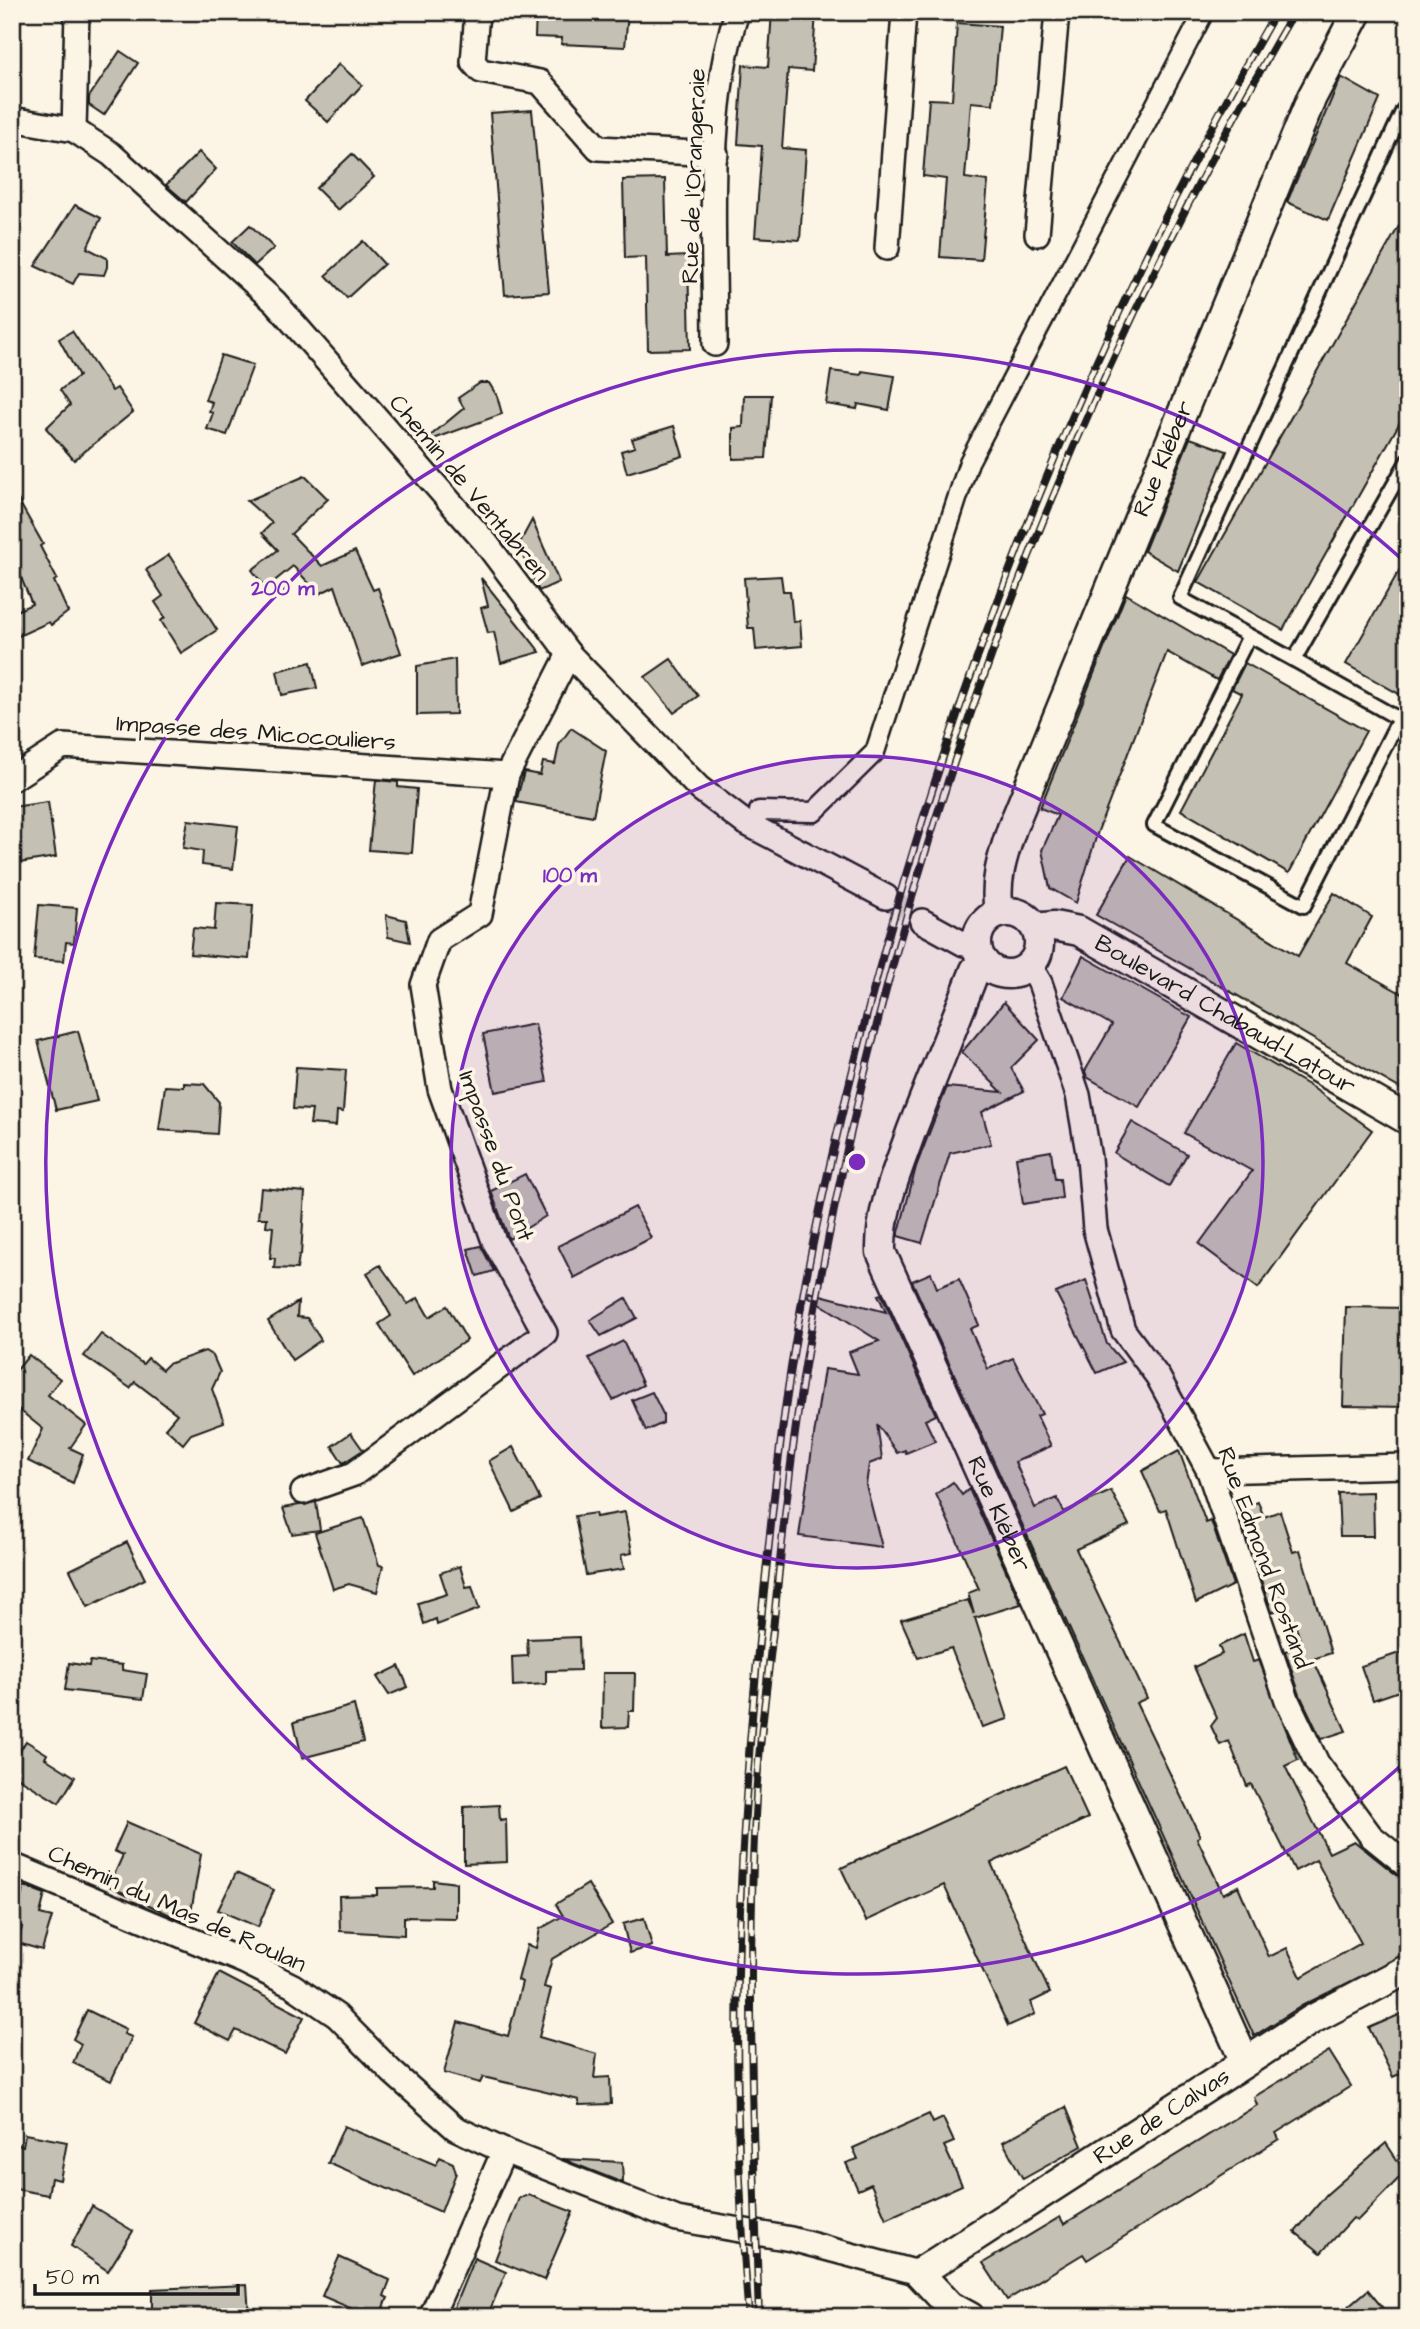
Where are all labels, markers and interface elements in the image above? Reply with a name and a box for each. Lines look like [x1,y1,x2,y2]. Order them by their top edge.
street label: Rue de l'Orangeraie [673,68,716,284]
street label: Chemin de Ventabren [381,387,557,589]
street label: Rue Kléber [1124,396,1203,522]
text: 200 m [250,574,315,603]
street label: Impasse des Micocouliers [115,706,397,760]
text: 100 m [543,861,598,890]
street label: Boulevard Chabaud-Latour [1088,927,1362,1103]
street label: Impasse du Pont [449,1066,543,1246]
centre of rings [845,1150,869,1174]
street label: Rue Edmond Rostand [1208,1443,1320,1673]
street label: Rue Kléber [958,1451,1039,1577]
street label: Chemin du Mas de Roulan [43,1837,311,1981]
street label: Rue de Calvas [1087,2060,1237,2173]
scale bar [35,2252,238,2296]
text: 50 m [46,2263,100,2292]

